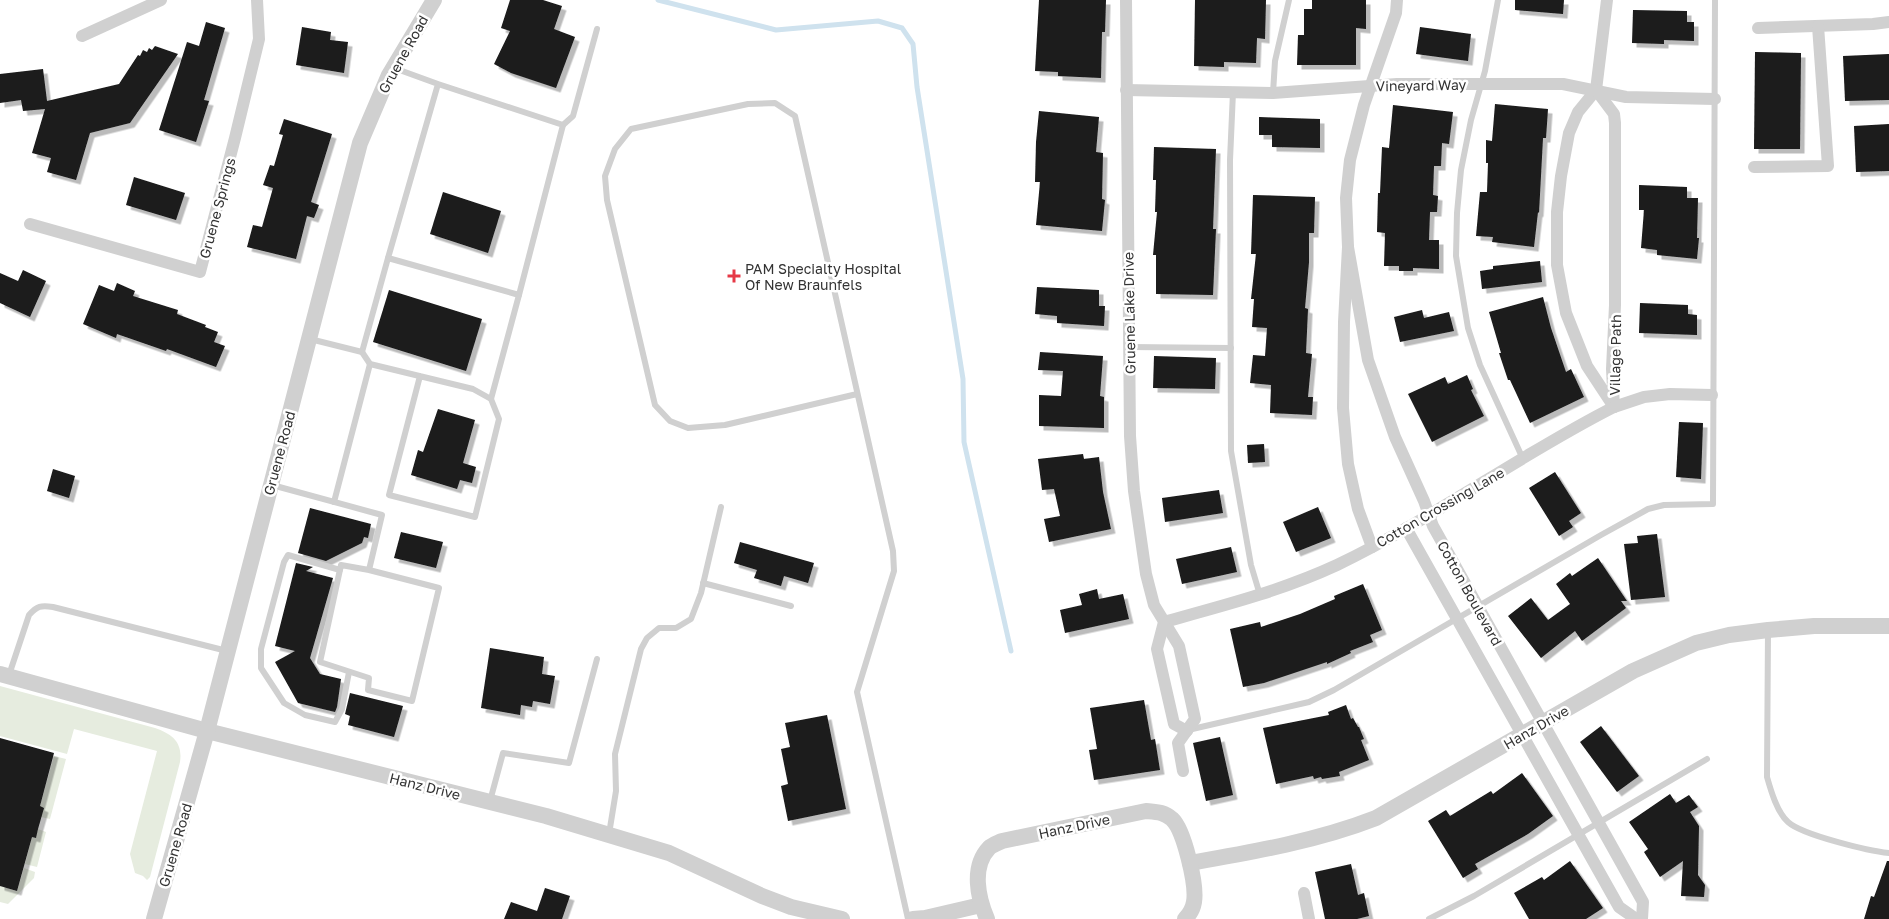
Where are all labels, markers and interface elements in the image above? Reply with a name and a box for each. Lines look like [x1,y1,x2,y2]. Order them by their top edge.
street label: Gruene Road [375,12,431,96]
street label: Vineyard Way [1376,76,1467,94]
street label: Gruene Springs [195,156,239,260]
street label: Gruene Lake Drive [1119,252,1139,374]
place label: PAM Specialty Hospital Of New Braunfels [745,260,901,293]
marker: PAM Specialty Hospital Of New Braunfels [727,269,741,283]
street label: Village Path [1606,314,1624,396]
street label: Gruene Road [260,409,298,497]
street label: Cotton Crossing Lane [1373,463,1507,551]
street label: Cotton Boulevard [1434,538,1506,648]
street label: Hanz Drive [1500,702,1572,752]
street label: Hanz Drive [388,769,462,803]
street label: Gruene Road [155,801,195,889]
street label: Hanz Drive [1037,810,1111,842]

